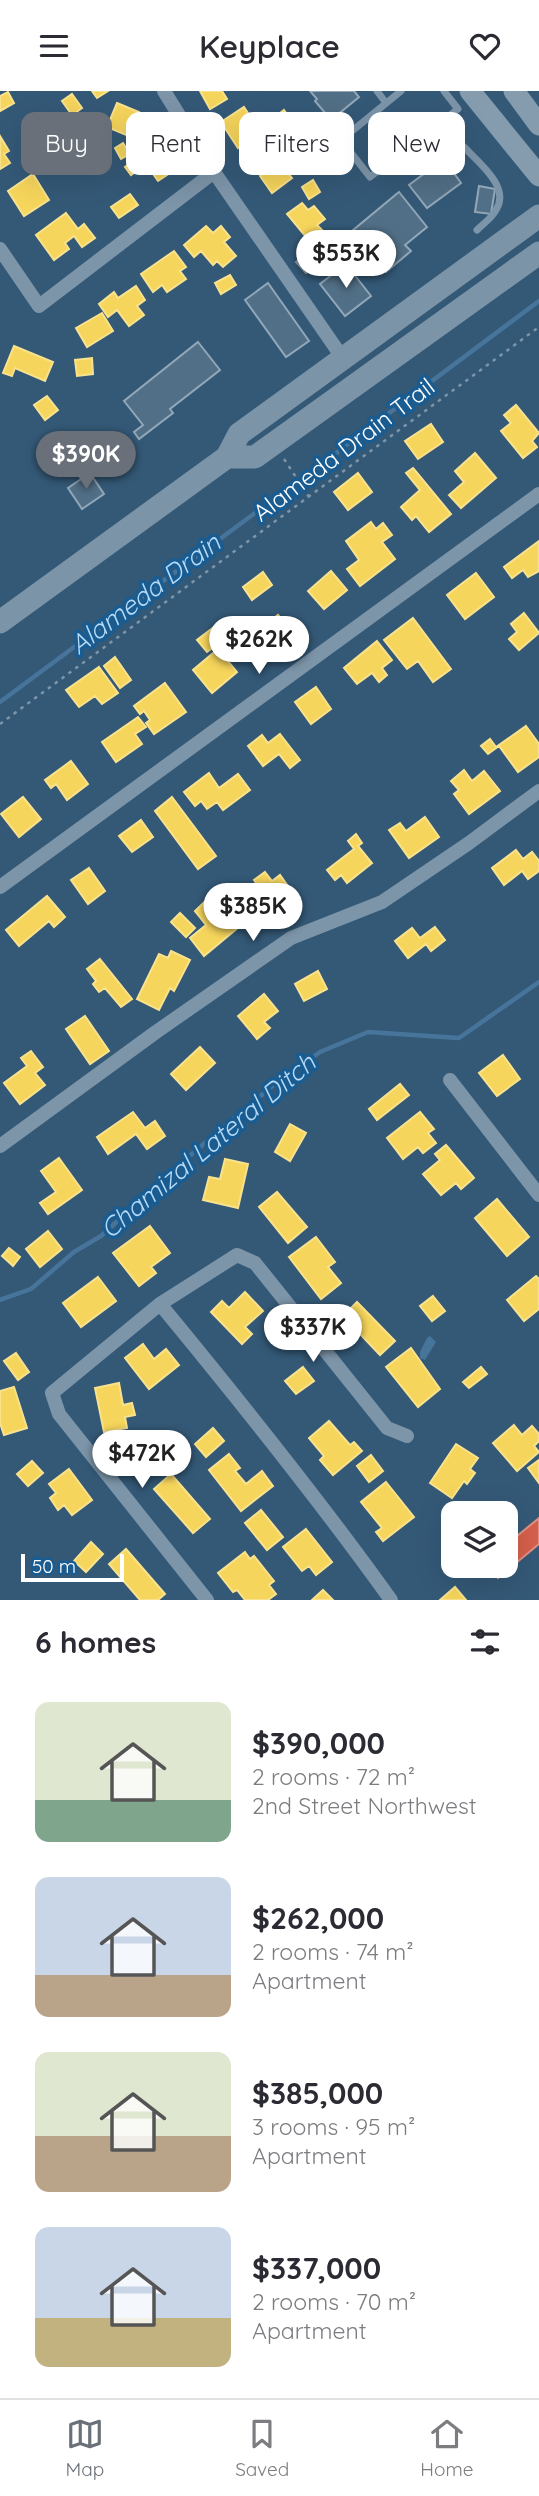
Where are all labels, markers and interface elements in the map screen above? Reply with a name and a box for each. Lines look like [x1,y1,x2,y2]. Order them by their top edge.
text: Keyplace [199,26,340,66]
icon: menu [35,27,73,65]
icon: heart [466,27,504,65]
chip: Buy [21,112,112,175]
chip: Rent [126,112,225,175]
chip: Filters [239,112,354,175]
chip: New [368,112,465,175]
pin: $553K [297,231,395,290]
text: $553K [312,238,380,267]
street label: Alameda Drain Trail [246,371,440,527]
pin: $390K [37,431,135,491]
text: $390K [52,439,120,468]
water label: Alameda Drain [63,526,227,661]
pin: $262K [210,617,308,676]
text: $262K [225,624,293,653]
pin: $385K [204,883,302,943]
text: $385K [220,891,287,920]
water label: Chamizal Lateral Ditch [93,1045,323,1245]
pin: $337K [264,1305,362,1364]
text: $337K [280,1312,346,1341]
pin: $472K [93,1431,191,1490]
text: $472K [108,1438,176,1467]
map controls [441,1501,518,1578]
button: layers [441,1501,518,1578]
scale bar [21,1551,124,1583]
text: 50 m [32,1554,76,1578]
text: 6 homes [35,1623,156,1661]
icon: filters [466,1623,504,1661]
text: $390,000 [252,1724,385,1762]
icon: home [91,1730,175,1814]
text: 2 rooms · 72 m² [252,1762,415,1791]
text: 2nd Street Northwest [252,1791,477,1820]
text: $262,000 [252,1899,384,1937]
icon: home [91,1905,175,1989]
text: 2 rooms · 74 m² [252,1937,414,1966]
text: Apartment [252,1966,366,1995]
text: $385,000 [252,2074,383,2112]
icon: home [91,2080,175,2164]
text: 3 rooms · 95 m² [252,2112,415,2141]
text: Apartment [252,2141,366,2170]
text: $337,000 [252,2249,381,2287]
icon: home [91,2255,175,2339]
text: 2 rooms · 70 m² [252,2287,416,2316]
text: Apartment [252,2316,366,2345]
tab: Map [65,2415,104,2481]
tab: Saved [235,2415,289,2481]
tab: Home [420,2415,474,2481]

